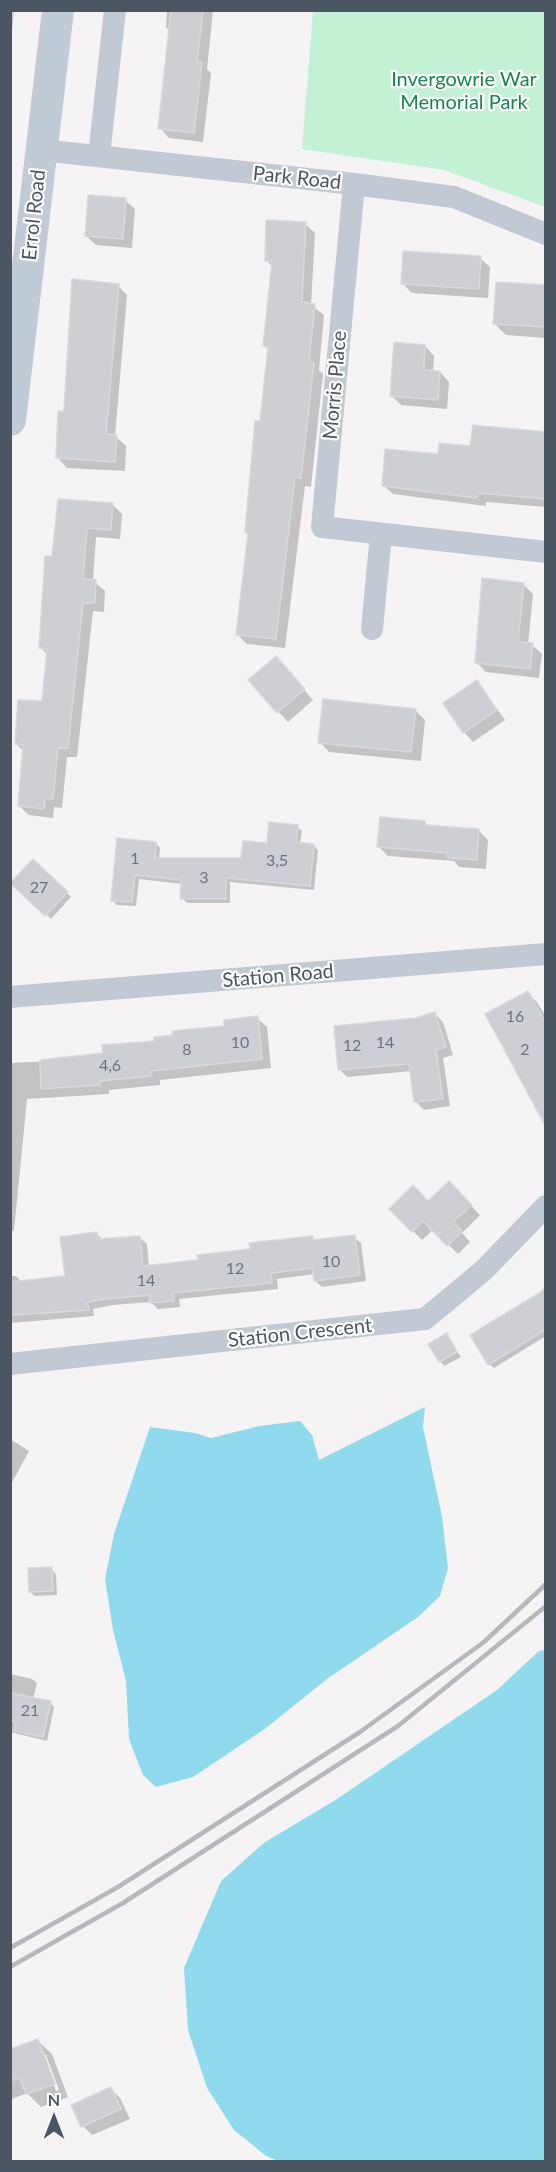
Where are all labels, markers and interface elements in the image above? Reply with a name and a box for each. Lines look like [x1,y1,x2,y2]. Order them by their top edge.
park label: Invergowrie War Memorial Park [391,68,537,115]
street label: Park Road [252,161,342,195]
street label: Errol Road [17,169,51,261]
street label: Morris Place [318,330,352,440]
house number: 1 [130,849,140,869]
house number: 3,5 [266,851,288,871]
house number: 3 [199,868,209,888]
house number: 27 [30,878,48,898]
street label: Station Road [221,959,335,993]
house number: 16 [506,1007,524,1027]
house number: 10 [231,1033,249,1053]
house number: 14 [376,1033,394,1053]
house number: 12 [343,1036,361,1056]
house number: 8 [182,1040,192,1060]
house number: 2 [520,1040,530,1060]
house number: 4,6 [99,1056,121,1076]
house number: 10 [322,1252,340,1272]
house number: 12 [226,1259,244,1279]
house number: 14 [137,1271,155,1291]
street label: Station Crescent [227,1313,373,1353]
house number: 21 [21,1701,39,1721]
north arrow [24,2088,84,2148]
text: N [48,2090,60,2109]

